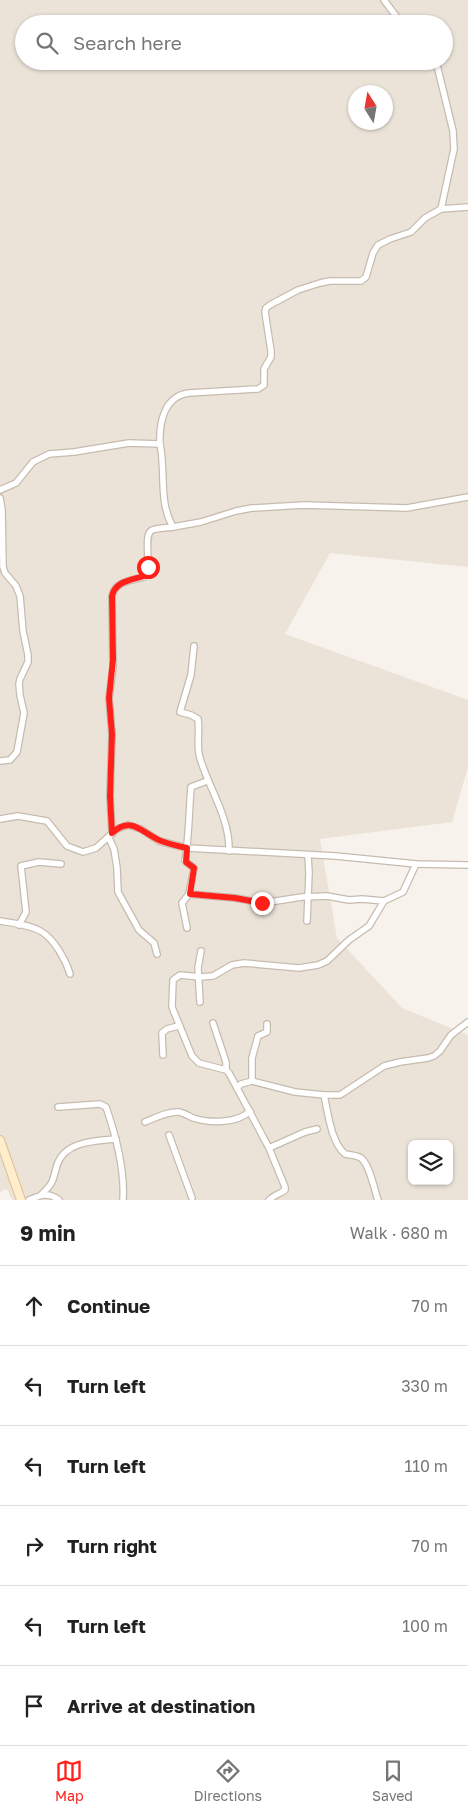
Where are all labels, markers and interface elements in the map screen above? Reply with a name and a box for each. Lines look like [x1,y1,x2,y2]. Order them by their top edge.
search box [15,15,453,70]
icon: search [33,29,61,57]
text: Search here [73,31,182,54]
north arrow [348,85,393,130]
route start [137,556,160,579]
route end [251,892,274,915]
map controls [408,1140,453,1185]
button: layers [408,1140,453,1185]
text: 9 min [20,1220,75,1246]
text: Walk · 680 m [350,1223,448,1243]
icon: ahead [20,1292,48,1320]
text: Continue [67,1294,150,1317]
text: 70 m [411,1296,448,1316]
icon: left [20,1372,48,1400]
text: Turn left [67,1374,146,1397]
text: 330 m [401,1376,448,1396]
icon: left [20,1452,48,1480]
text: Turn left [67,1454,146,1477]
text: 110 m [404,1456,448,1476]
icon: right [20,1532,48,1560]
text: Turn right [67,1534,157,1557]
text: 70 m [411,1536,448,1556]
icon: left [20,1612,48,1640]
text: Turn left [67,1614,146,1637]
text: 100 m [402,1616,448,1636]
icon: arrive [20,1692,48,1720]
text: Arrive at destination [67,1694,255,1717]
tab: Map [55,1757,84,1804]
tab: Directions [194,1757,262,1804]
tab: Saved [372,1757,413,1804]

